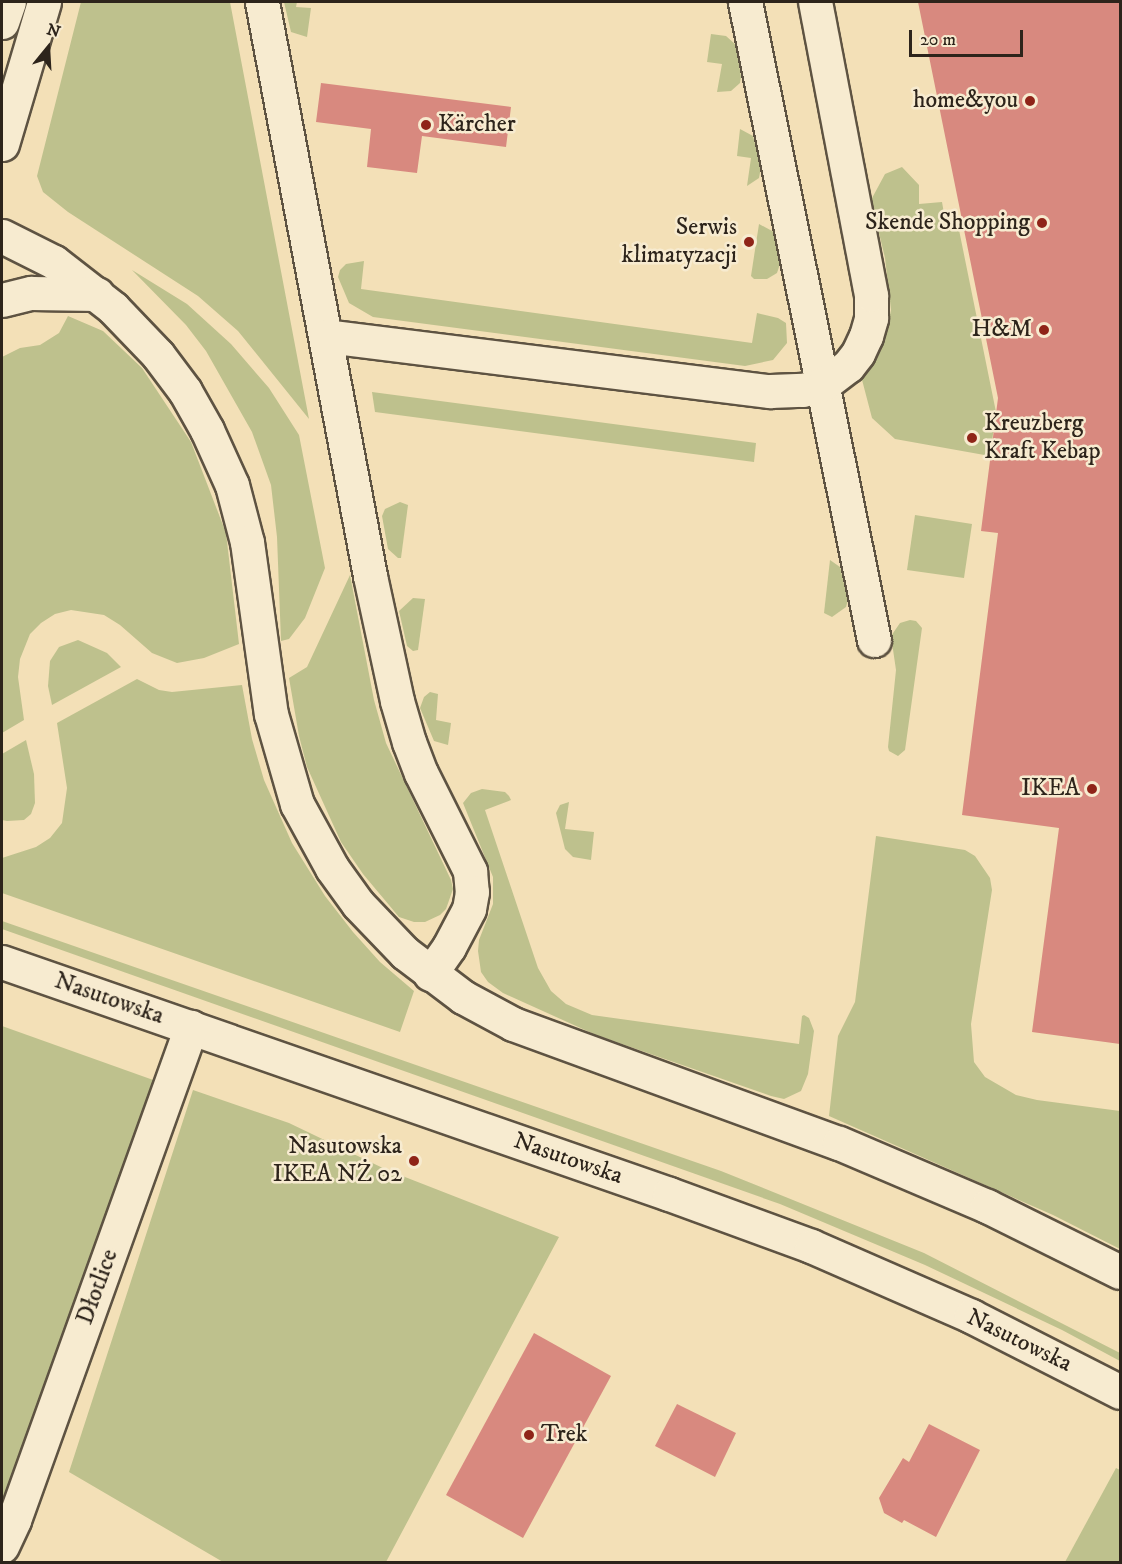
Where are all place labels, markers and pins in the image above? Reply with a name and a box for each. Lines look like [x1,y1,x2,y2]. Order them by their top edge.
place label: home&you [913,87,1018,115]
marker: home&you [1023,94,1037,108]
place label: Kärcher [438,111,516,139]
marker: Kärcher [419,118,433,132]
place label: Skende Shopping [865,209,1030,237]
place label: Serwis klimatyzacji [622,214,737,270]
marker: Skende Shopping [1035,216,1049,230]
marker: Serwis klimatyzacji [742,235,756,249]
place label: H&M [971,316,1032,344]
marker: H&M [1037,323,1051,337]
place label: Kreuzberg Kraft Kebap [984,410,1100,466]
marker: Kreuzberg Kraft Kebap [965,431,979,445]
place label: IKEA [1021,775,1080,803]
marker: IKEA [1085,782,1099,796]
place label: Nasutowska IKEA NŻ 02 [273,1133,402,1189]
marker: Nasutowska IKEA NŻ 02 [407,1154,421,1168]
place label: Trek [541,1421,587,1449]
marker: Trek [522,1428,536,1442]

